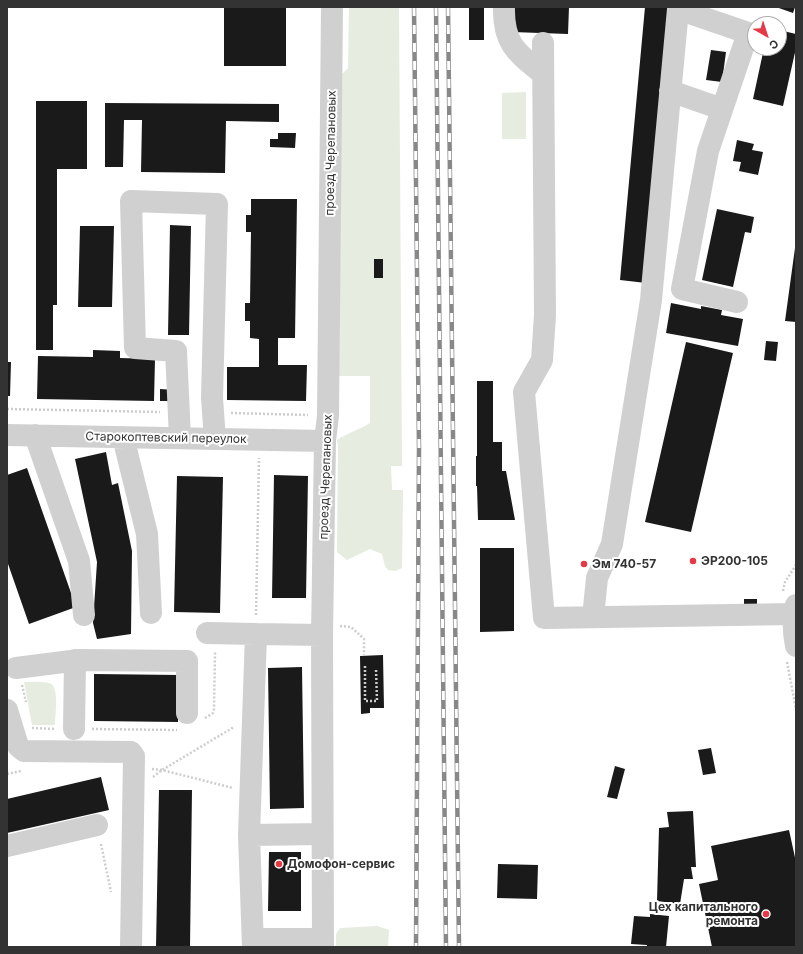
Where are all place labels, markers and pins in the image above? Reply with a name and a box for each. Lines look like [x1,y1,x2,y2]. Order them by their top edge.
place label: ЭР200-105 [701,554,768,568]
marker: ЭР200-105 [688,556,698,566]
place label: Эм 740-57 [592,557,656,571]
marker: Эм 740-57 [579,559,589,569]
place label: Домофон-сервис [287,857,395,871]
marker: Домофон-сервис [274,859,284,869]
place label: Цех капитального ремонта [649,900,758,928]
marker: Цех капитального ремонта [761,909,771,919]

